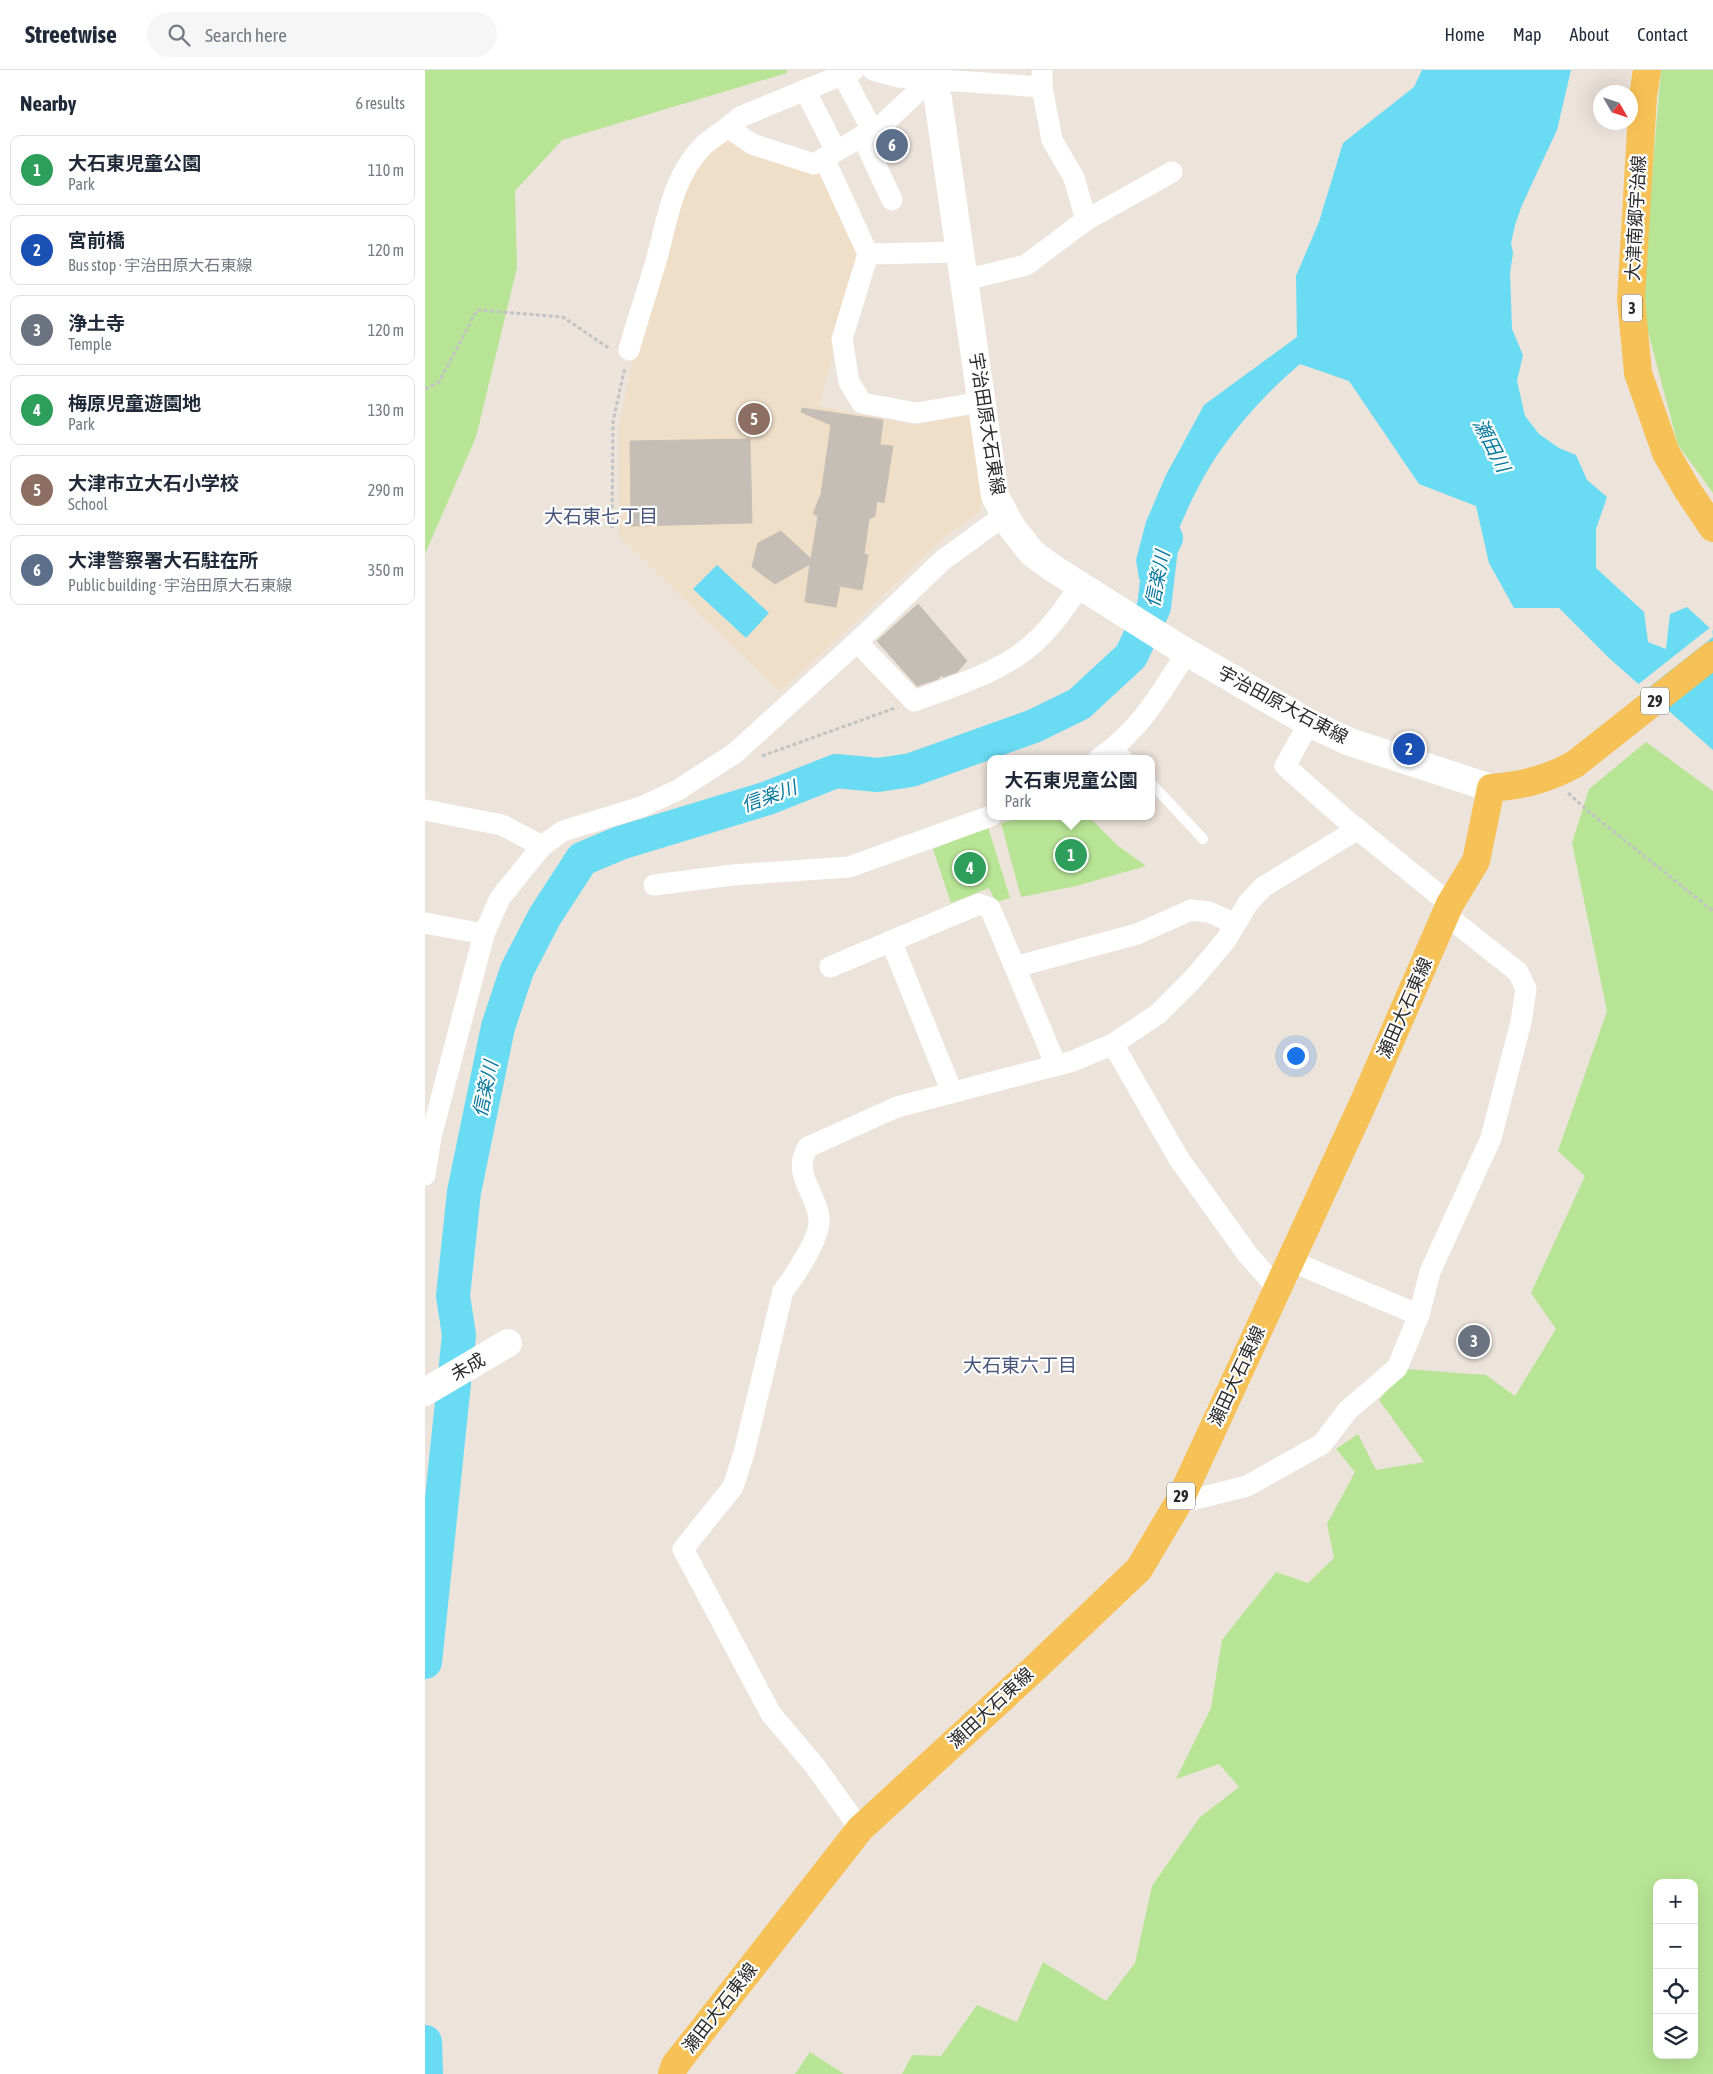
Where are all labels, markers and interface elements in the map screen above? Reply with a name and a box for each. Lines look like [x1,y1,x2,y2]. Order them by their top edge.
search box [147,12,497,57]
text: Streetwise [25,21,117,48]
icon: search [165,21,193,49]
text: Search here [205,24,287,46]
text: Home [1445,24,1485,45]
text: Map [1513,24,1542,45]
text: About [1570,24,1609,45]
text: Contact [1637,24,1688,45]
north arrow [1593,85,1638,130]
text: Nearby [20,91,76,115]
text: 6 results [355,94,405,112]
pin: 6 [876,126,908,164]
text: 大石東児童公園 [68,152,201,174]
street label: 大津南郷宇治線 [1622,155,1649,281]
text: 1 [33,161,41,179]
text: 110 m [368,161,404,179]
text: Park [68,175,95,193]
text: 宮前橋 [68,229,125,251]
text: 2 [33,241,41,259]
text: 120 m [368,241,404,259]
text: Bus stop · 宇治田原大石東線 [68,256,252,274]
road number: 3 [1622,294,1642,322]
text: 浄土寺 [68,312,125,334]
text: 3 [33,321,41,339]
text: 120 m [368,321,404,339]
text: Temple [68,335,112,353]
street label: 宇治田原大石東線 [966,351,1009,497]
text: 梅原児童遊園地 [68,392,201,414]
pin: 5 [738,400,770,438]
text: 4 [33,401,41,419]
text: 130 m [368,401,404,419]
text: Park [68,415,95,433]
water label: 瀬田川 [1469,415,1516,477]
text: 大津市立大石小学校 [68,472,239,494]
text: 5 [33,481,41,499]
text: 290 m [368,481,404,499]
text: School [68,495,108,513]
district label: 大石東七丁目 [544,505,658,527]
water label: 信楽川 [1141,547,1174,609]
text: 大津警察署大石駐在所 [68,549,258,571]
text: 6 [33,561,41,579]
text: 350 m [368,561,404,579]
text: Public building · 宇治田原大石東線 [68,576,292,594]
street label: 宇治田原大石東線 [1215,661,1352,748]
road number: 29 [1641,688,1669,714]
pin: 2 [1393,730,1425,768]
popup [987,755,1155,820]
text: 大石東児童公園 [1004,769,1138,791]
water label: 信楽川 [738,775,801,816]
text: Park [1004,792,1031,810]
pin: 1 [1055,836,1087,874]
pin: 4 [954,849,986,887]
street label: 瀬田大石東線 [1373,954,1436,1061]
your location [1283,1043,1309,1069]
water label: 信楽川 [468,1057,502,1119]
street label: 瀬田大石東線 [1204,1322,1269,1429]
pin: 3 [1458,1322,1490,1360]
street label: 未成 [447,1348,489,1385]
district label: 大石東六丁目 [963,1354,1077,1376]
road number: 29 [1167,1482,1195,1510]
street label: 瀬田大石東線 [944,1663,1037,1752]
map controls [1653,1879,1698,2059]
button: + [1653,1879,1698,1924]
button: − [1653,1924,1698,1969]
street label: 瀬田大石東線 [678,1959,761,2057]
button: locate [1653,1969,1698,2014]
button: layers [1653,2014,1698,2059]

